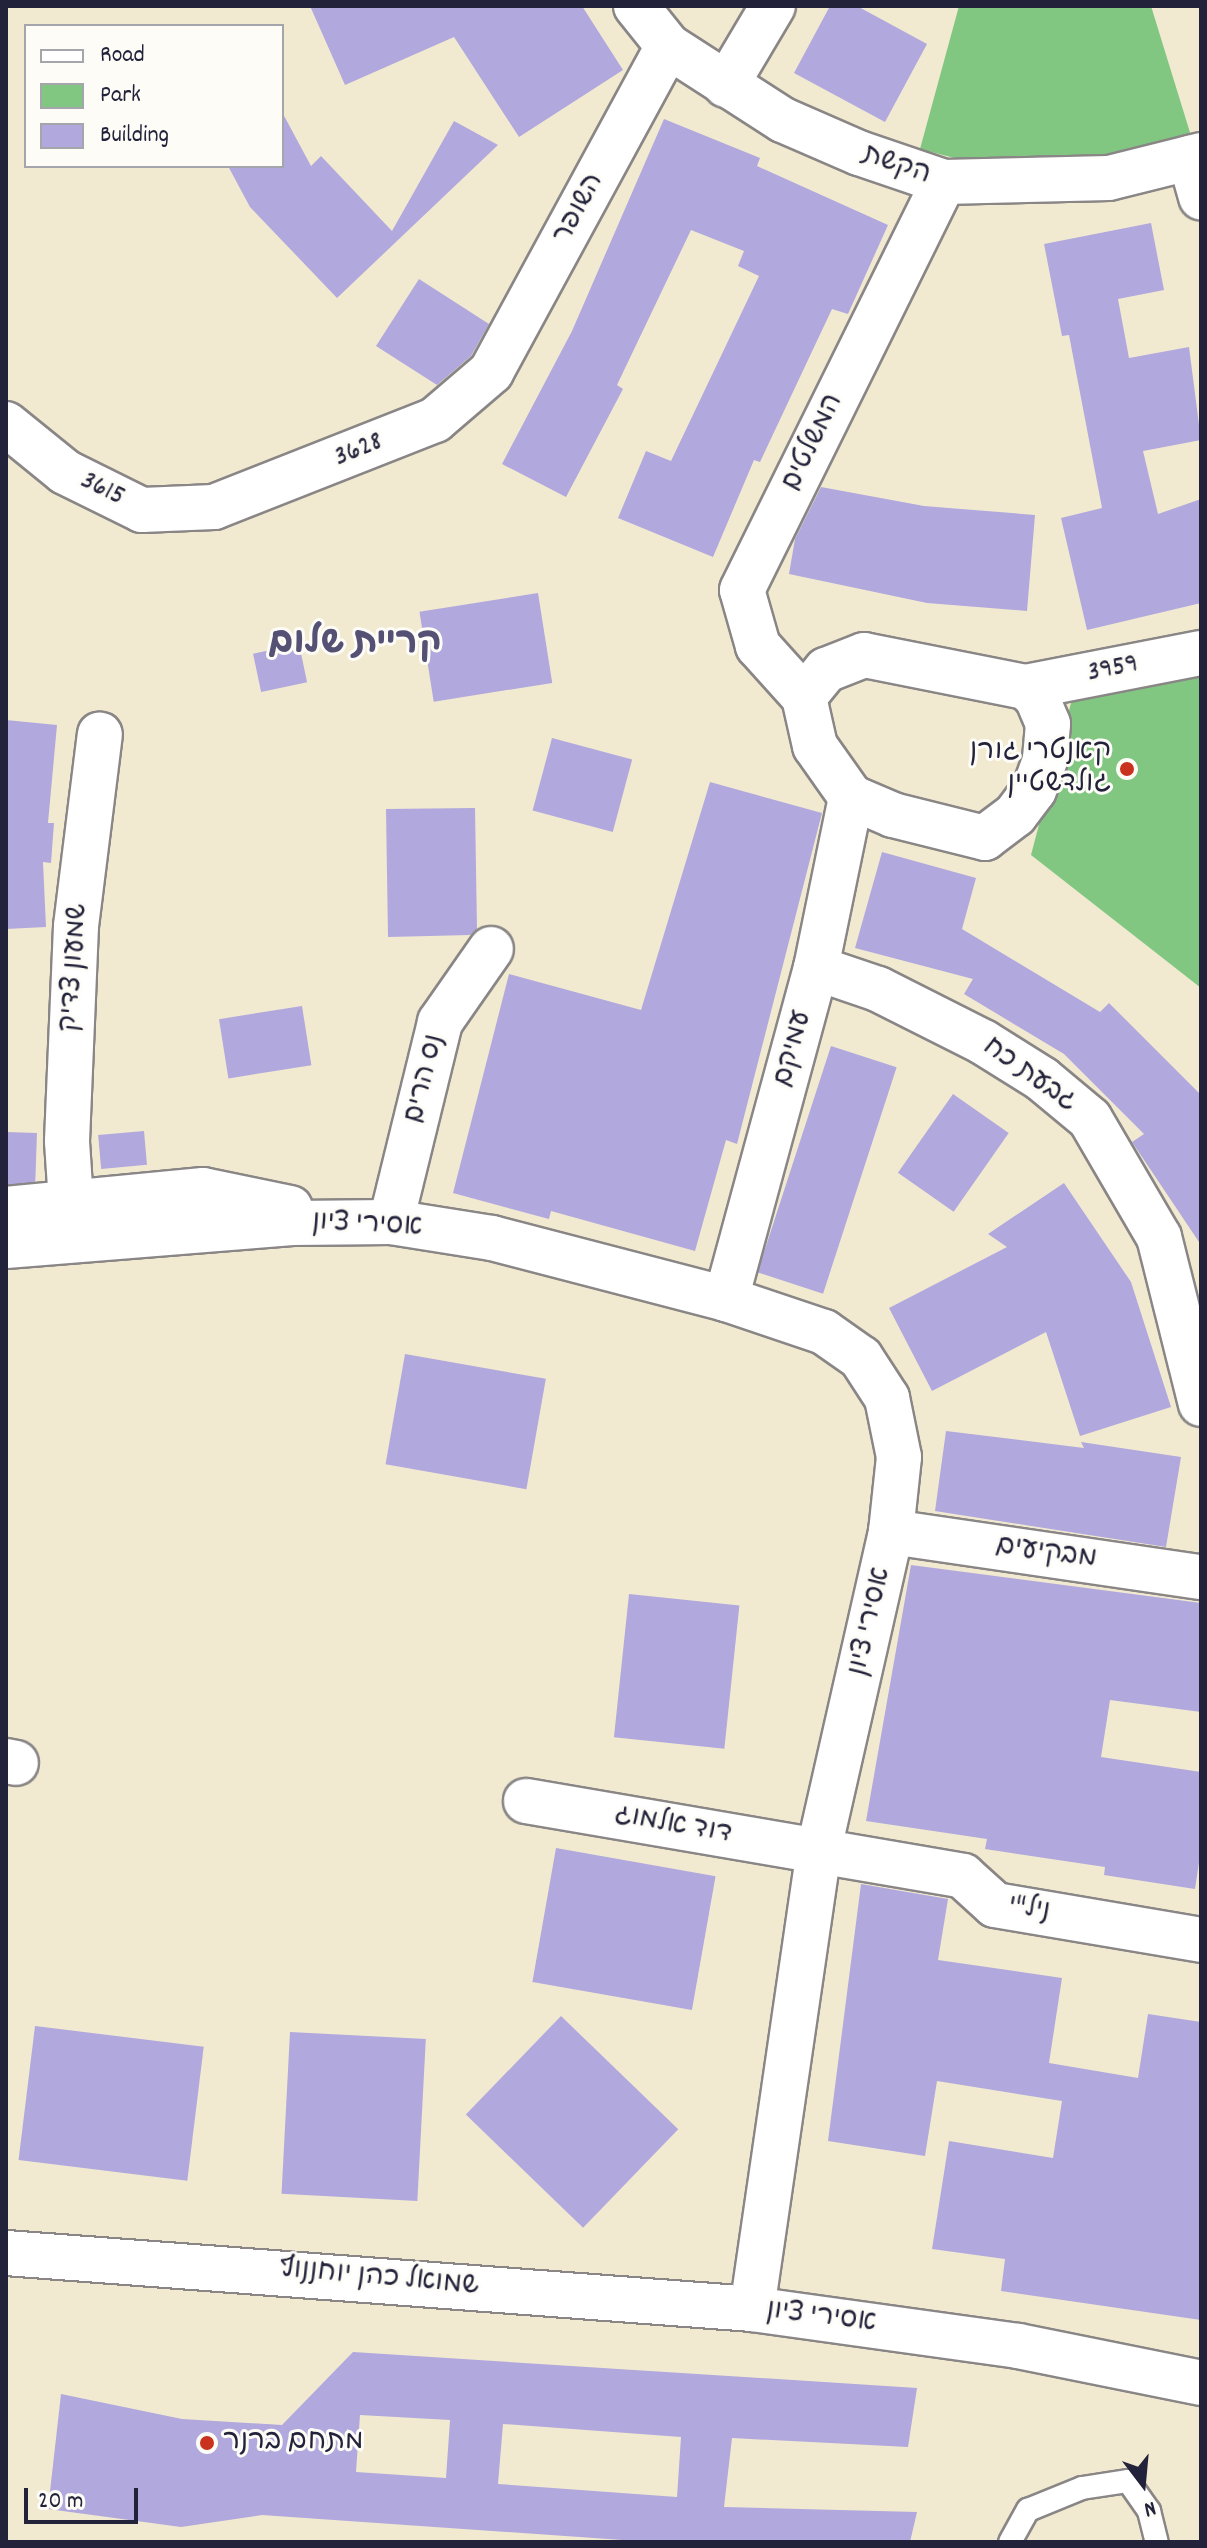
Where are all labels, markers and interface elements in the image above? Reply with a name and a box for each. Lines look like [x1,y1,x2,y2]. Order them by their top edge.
legend [24,24,284,168]
text: Road [100,39,145,73]
text: Park [100,79,141,113]
text: Building [100,119,169,153]
street label: הקשת [857,139,935,193]
street label: השופר [547,168,613,250]
street label: המשלטים [776,389,852,497]
street label: 3628 [330,426,388,476]
street label: 3615 [74,465,130,515]
district label: קריית שלום [269,624,441,668]
street label: 3959 [1085,649,1141,691]
place label: קאנטרי גורן גולדשטיין [970,736,1111,802]
marker: קאנטרי גורן גולדשטיין [1118,760,1136,778]
street label: שמעון צדיק [54,903,96,1033]
street label: עמיקם [768,1007,820,1091]
street label: נס הרים [399,1031,453,1127]
street label: גבעת כח [975,1031,1083,1121]
street label: אסירי ציון [311,1206,423,1246]
street label: מבקיעים [993,1530,1099,1578]
street label: אסירי ציון [842,1564,900,1680]
street label: דוד אלמוג [612,1799,734,1853]
street label: ניל"י [1005,1890,1053,1930]
street label: שמואל כהן יוחננוף [278,2254,480,2304]
street label: אסירי ציון [764,2295,878,2341]
place label: מתחם ברנר [223,2426,363,2460]
marker: מתחם ברנר [198,2434,216,2452]
north arrow [1103,2444,1183,2524]
scale bar [28,2472,142,2522]
text: 20 m [38,2485,84,2519]
text: N [1140,2491,1159,2524]

